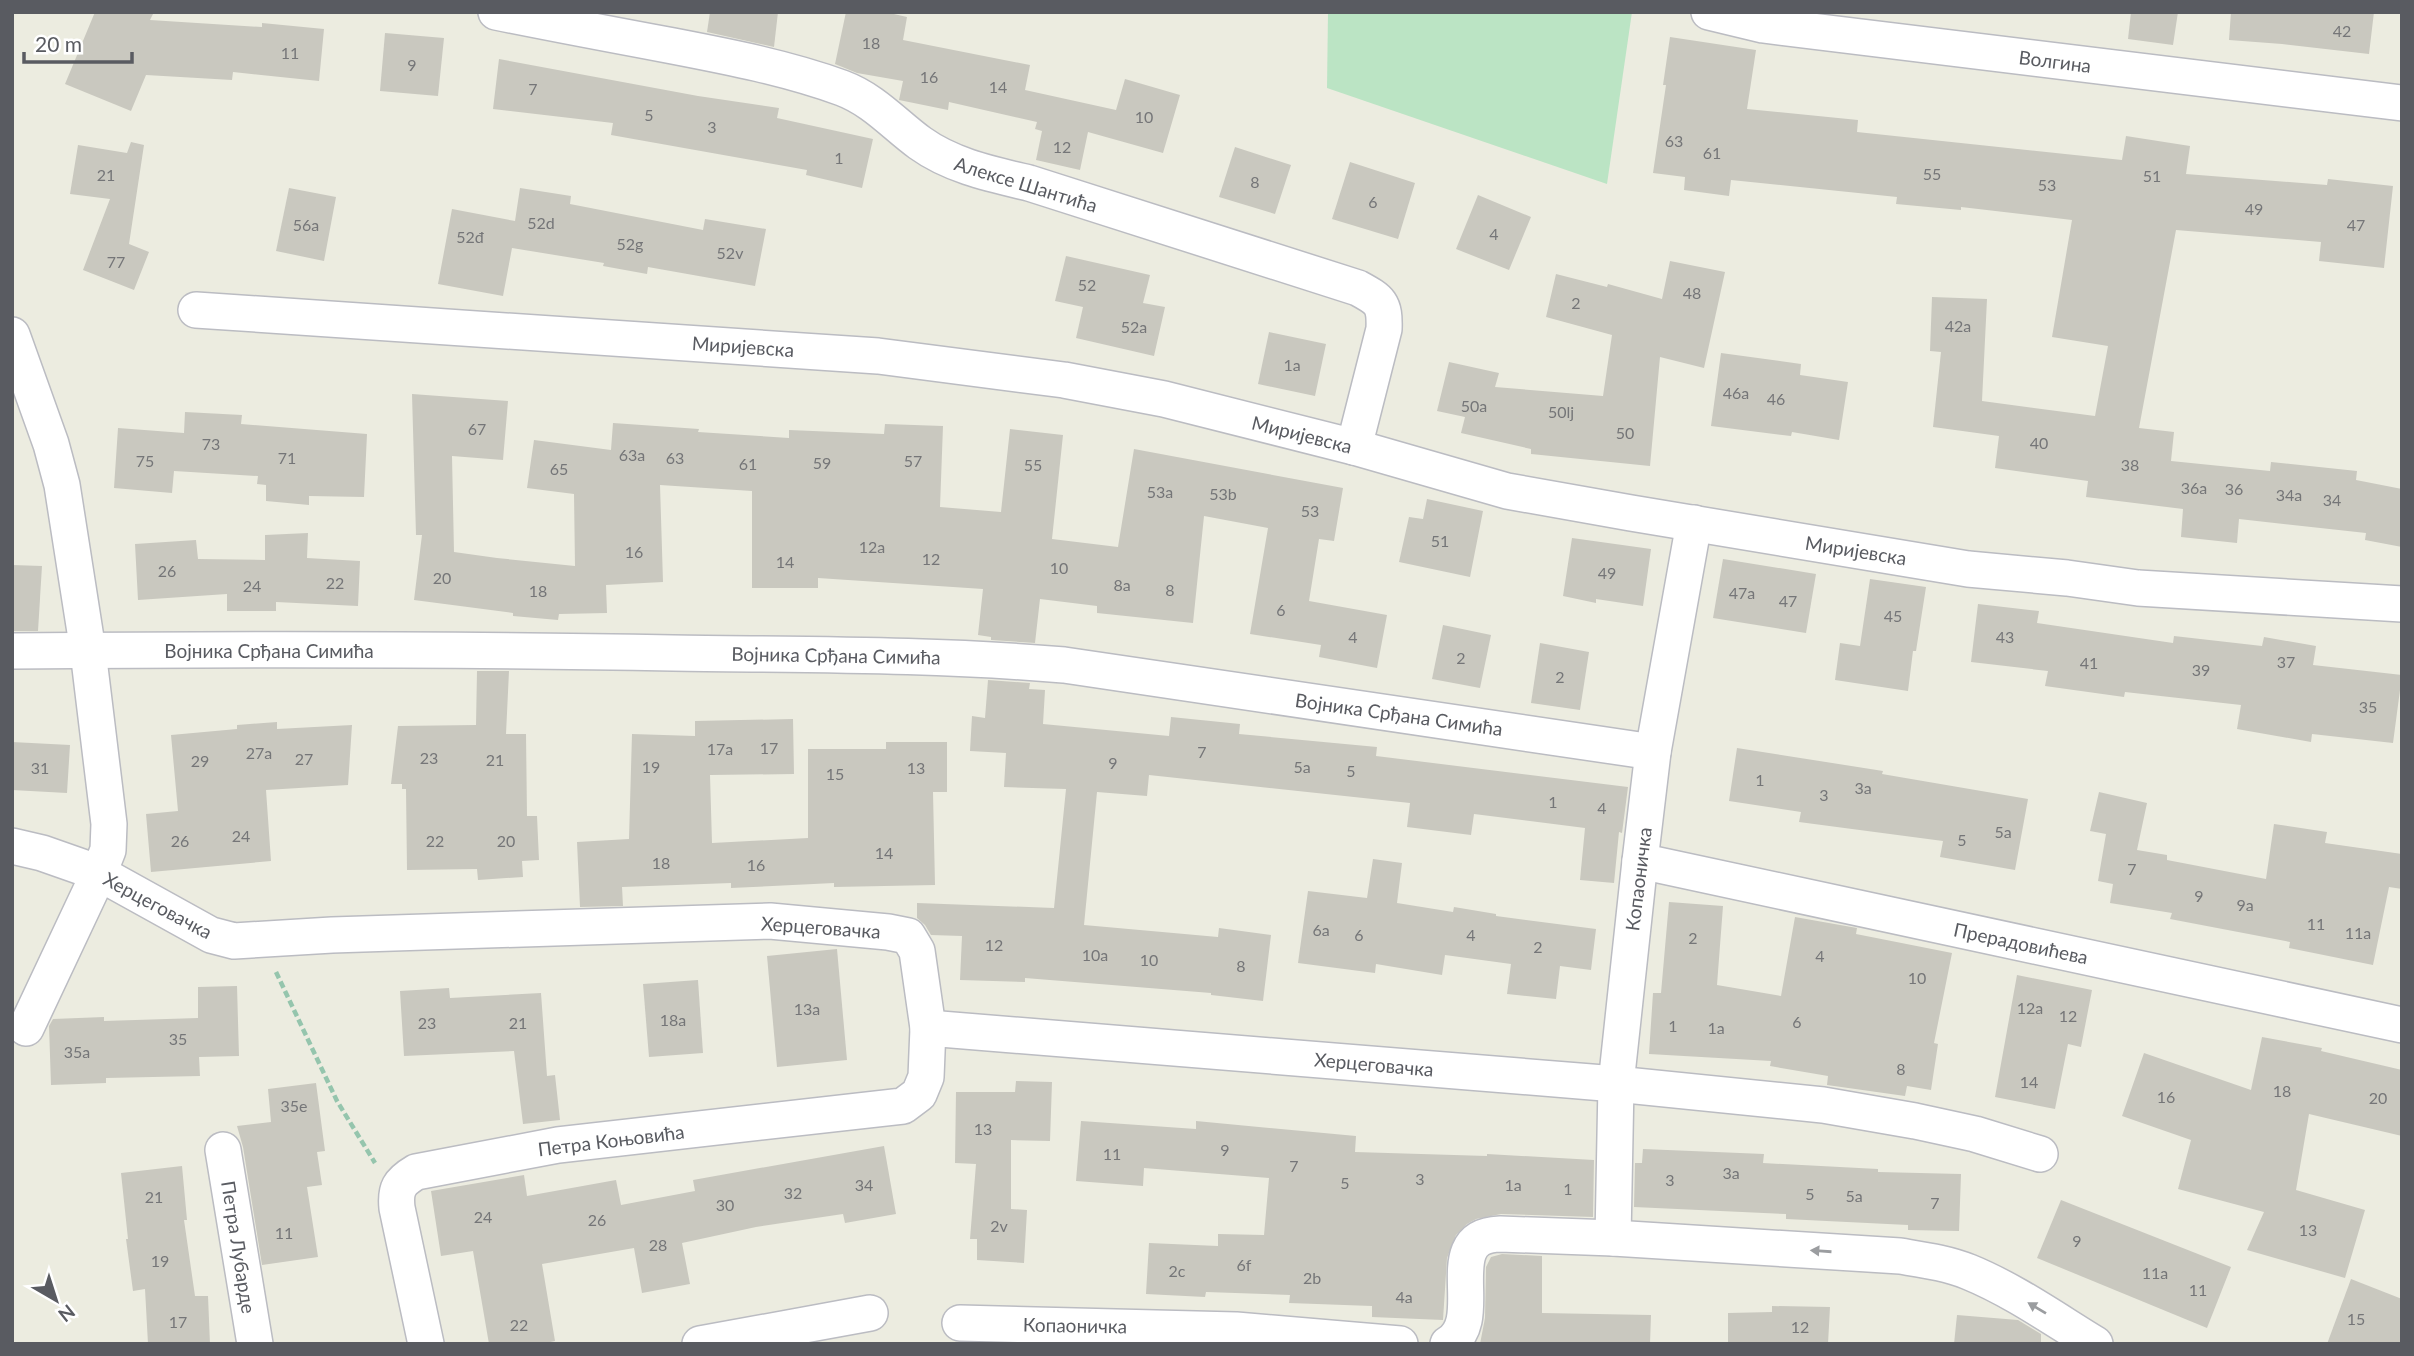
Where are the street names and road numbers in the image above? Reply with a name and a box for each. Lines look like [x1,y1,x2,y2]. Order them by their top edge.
street label: Волгина [2018,45,2092,77]
street label: Алексе Шантића [952,151,1100,217]
street label: Миријевска [691,331,795,361]
street label: Миријевска [1250,410,1354,458]
street label: Миријевска [1804,531,1908,569]
street label: Војника Срђана Симића [164,639,374,662]
street label: Војника Срђана Симића [731,642,941,668]
street label: Војника Срђана Симића [1294,688,1504,740]
street label: Копаоничка [1620,826,1656,932]
street label: Херцеговачка [100,867,216,943]
street label: Херцеговачка [760,911,882,943]
street label: Прерадовићева [1952,918,2090,968]
street label: Херцеговачка [1313,1047,1435,1081]
street label: Петра Коњовића [536,1120,686,1160]
street label: Петра Лубарде [217,1179,261,1315]
street label: Копаоничка [1023,1313,1127,1337]

